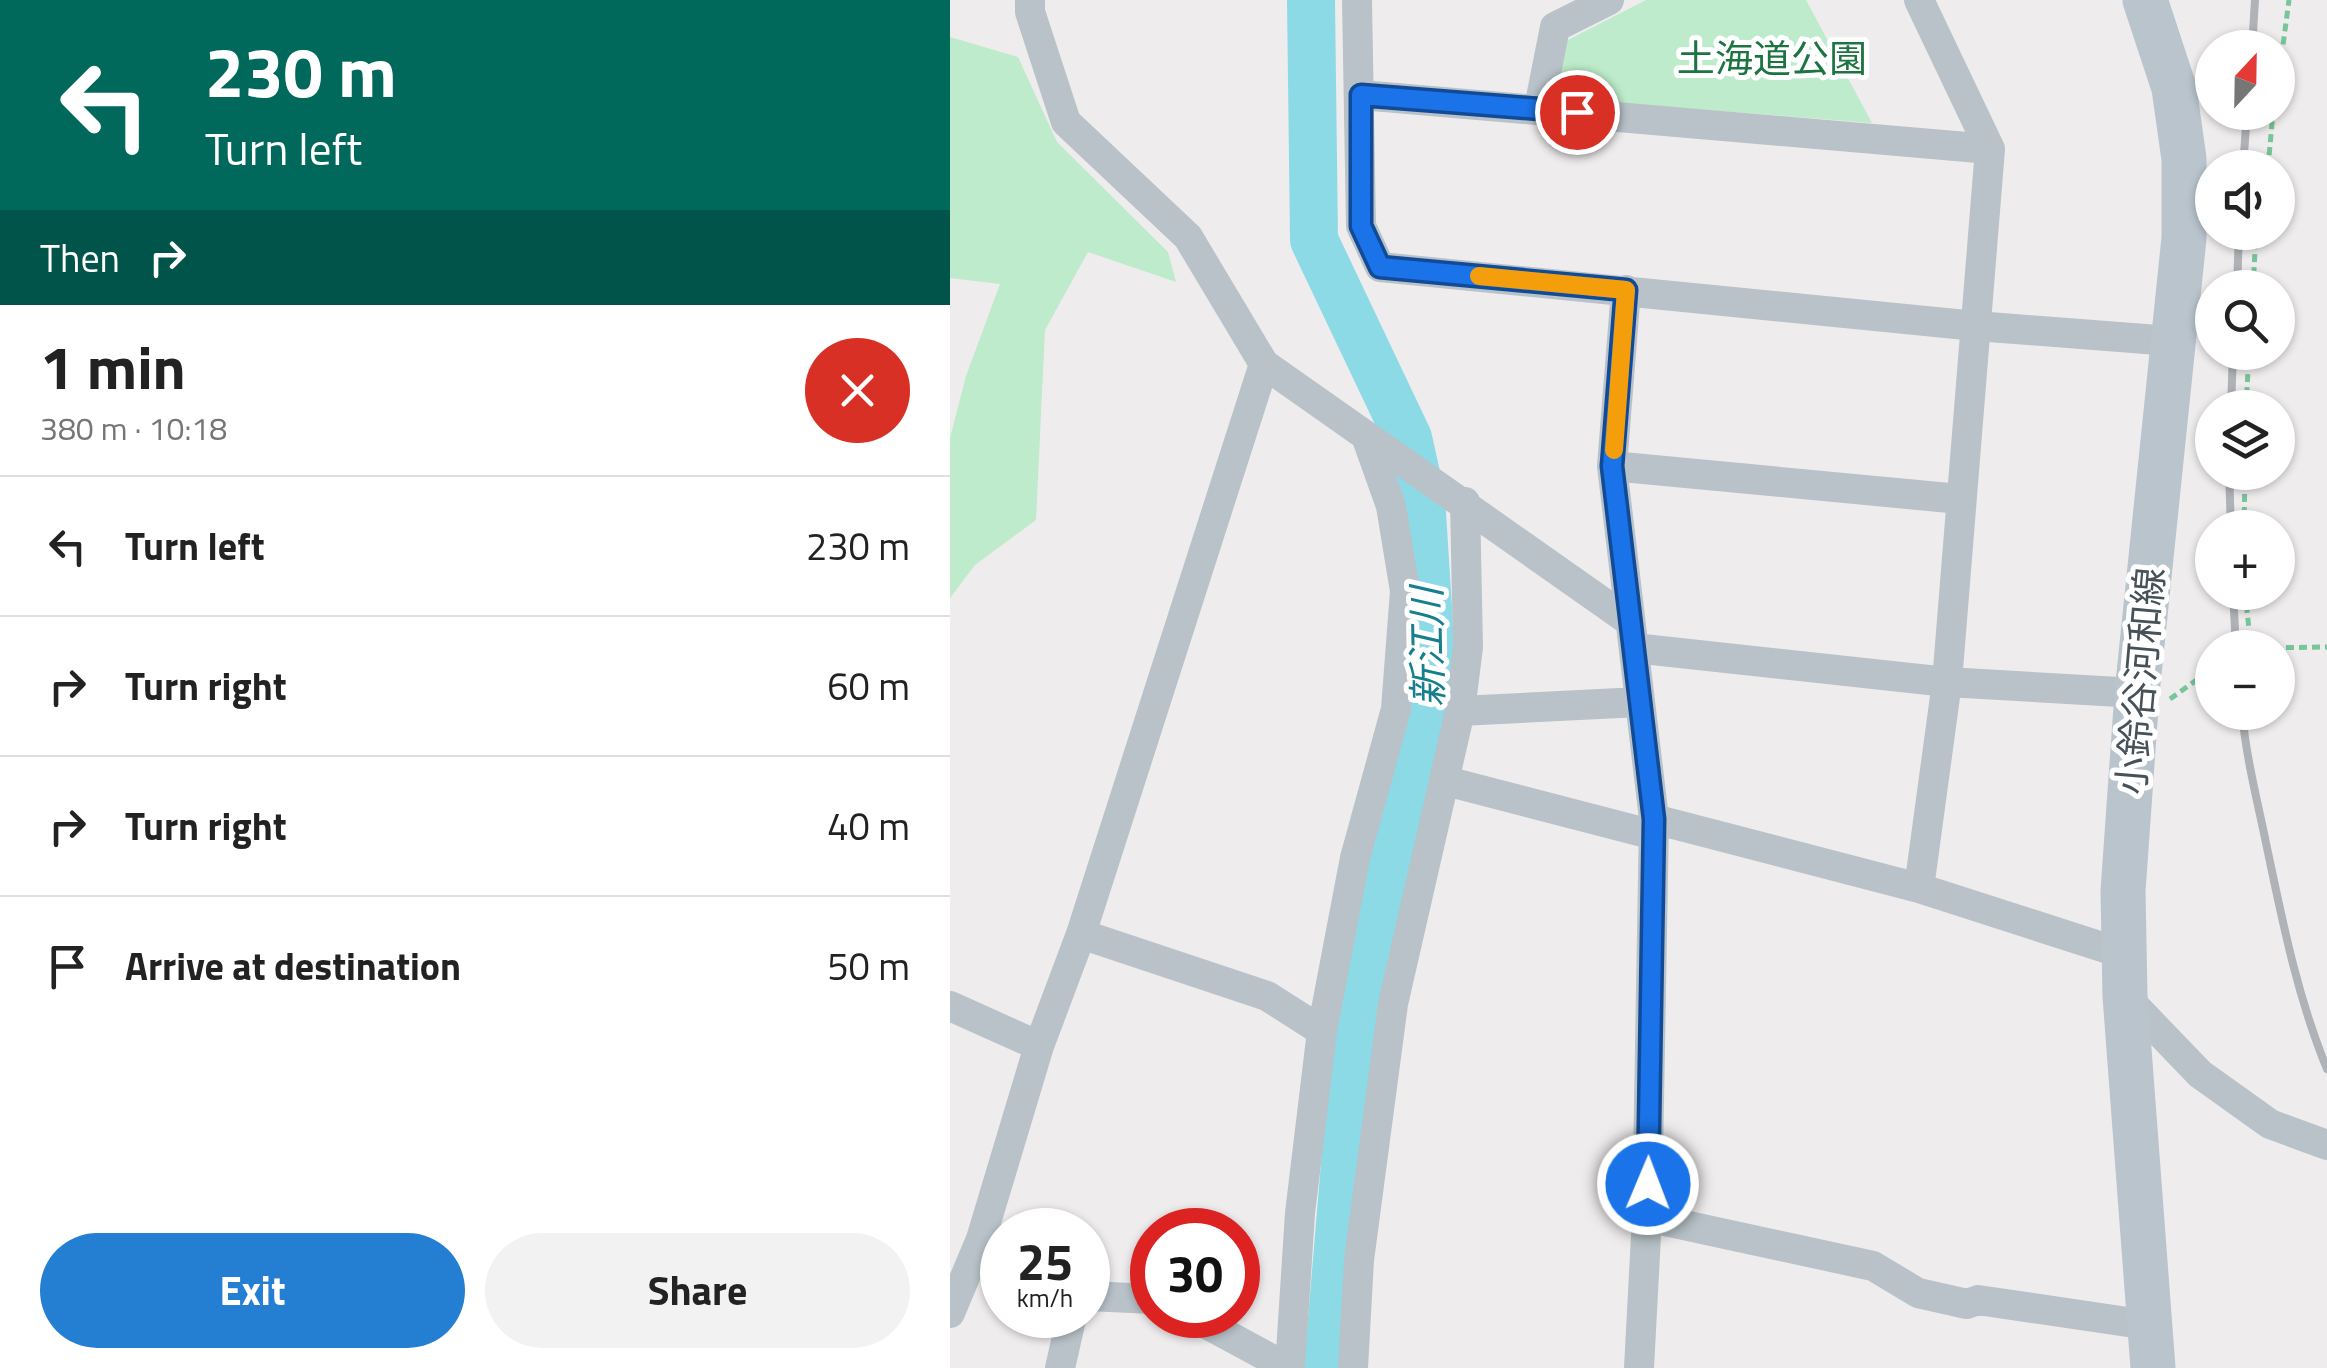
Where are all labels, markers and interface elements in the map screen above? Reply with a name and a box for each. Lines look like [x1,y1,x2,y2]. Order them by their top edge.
text: 230 m [205,18,397,124]
park label: 土海道公園 [1677,29,1867,87]
north arrow [2195,30,2295,130]
map controls [2195,30,2295,730]
icon: left [40,40,170,170]
pin [1535,70,1620,155]
icon: arrive [1550,85,1605,140]
text: Turn left [205,114,362,182]
button: sound [2195,150,2295,250]
text: Then [40,229,120,287]
icon: right [140,230,195,285]
button: search [2195,270,2295,370]
text: 1 min [40,321,186,412]
button: close [805,338,910,443]
button: layers [2195,390,2295,490]
text: 380 m · 10:18 [40,404,227,452]
button: + [2195,510,2295,610]
text: Turn left [125,517,265,575]
text: 230 m [806,517,910,575]
icon: left [40,519,95,574]
street label: 小鈴谷河和線 [2101,565,2179,797]
water label: 新江川 [1395,582,1459,708]
button: − [2195,630,2295,730]
text: Turn right [125,657,287,715]
text: 60 m [827,657,910,715]
icon: right [40,659,95,714]
text: Turn right [125,797,287,855]
text: 40 m [827,797,910,855]
icon: right [40,799,95,854]
text: Arrive at destination [125,937,461,995]
text: 50 m [827,937,910,995]
icon: arrive [40,939,95,994]
position arrow [1596,1132,1700,1236]
speed limit sign: 30 [1130,1208,1260,1338]
text: 25 [1017,1223,1073,1299]
button: Exit [40,1233,465,1348]
button: Share [485,1233,910,1348]
text: km/h [1017,1279,1073,1317]

